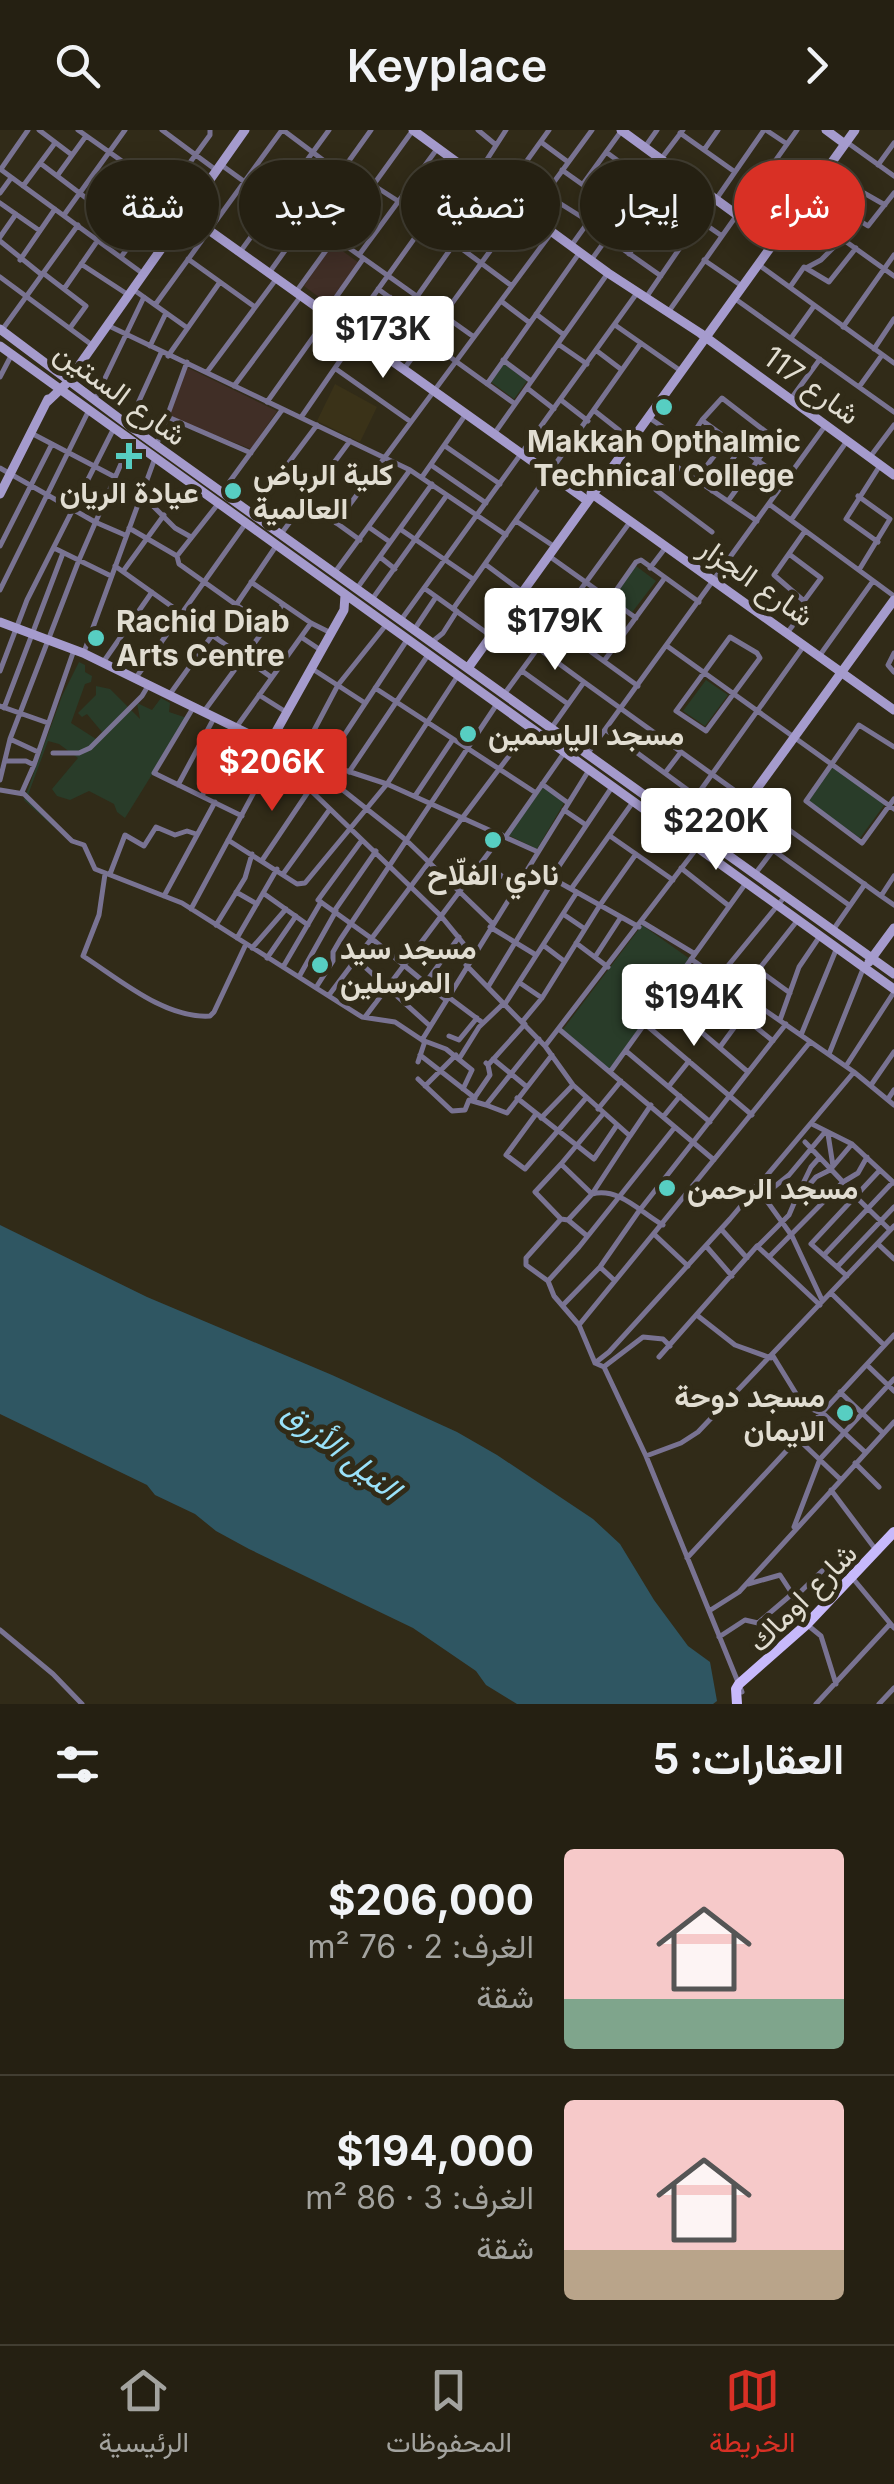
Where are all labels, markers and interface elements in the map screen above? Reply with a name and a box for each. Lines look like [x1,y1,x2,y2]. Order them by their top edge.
icon: search [50,38,105,93]
text: Keyplace [347,38,547,93]
icon: forward [789,38,844,93]
chip: شقة [86,160,219,250]
chip: جديد [239,160,381,250]
chip: تصفية [401,160,560,250]
chip: إيجار [580,160,714,250]
chip: شراء [734,160,865,250]
pin: $173K [313,296,453,381]
text: $173K [335,309,431,348]
street label: شارع الستين [46,333,194,455]
street label: شارع 117 [755,338,867,434]
marker: Makkah Opthalmic Technical College [653,396,675,418]
place label: Makkah Opthalmic Technical College [527,423,801,493]
marker: عيادة الريان [116,443,142,469]
place label: كلية الرباض العالمية [253,456,393,526]
place label: عيادة الريان [59,474,199,511]
marker: كلية الرباض العالمية [222,480,244,502]
street label: شارع الجزار [690,528,821,636]
pin: $179K [485,588,625,673]
text: $179K [507,601,603,640]
place label: Rachid Diab Arts Centre [116,603,290,673]
marker: Rachid Diab Arts Centre [85,627,107,649]
place label: مسجد الياسمين [488,716,684,753]
marker: مسجد الياسمين [457,723,479,745]
pin: $206K [202,729,342,814]
text: $206K [219,742,325,781]
pin: $220K [646,788,786,873]
text: $220K [663,801,769,840]
marker: نادي الفلّاح [482,829,504,851]
place label: نادي الفلّاح [427,856,559,900]
place label: مسجد سيد المرسلين [340,930,477,1001]
marker: مسجد سيد المرسلين [309,954,331,976]
pin: $194K [624,964,764,1049]
text: $194K [644,977,744,1016]
place label: مسجد الرحمن [687,1170,858,1207]
marker: مسجد الرحمن [656,1177,678,1199]
place label: مسجد دوحة الايمان [674,1378,825,1448]
water label: النيل الأزرق [275,1392,412,1511]
marker: مسجد دوحة الايمان [834,1402,856,1424]
street label: شارع اوماك [740,1535,866,1661]
text: العقارات: 5 [652,1733,844,1784]
icon: filters [50,1737,105,1792]
text: $206,000 [328,1874,534,1925]
icon: home [644,1889,764,2009]
text: الغرف: 2 · 76 m² [308,1927,534,1966]
text: شقة [476,1977,534,2016]
text: $194,000 [336,2125,534,2176]
icon: home [644,2140,764,2260]
text: الغرف: 3 · 86 m² [305,2178,534,2217]
text: شقة [476,2228,534,2267]
tab: الرئيسية [98,2363,189,2467]
tab: المحفوظات [386,2363,512,2467]
tab: الخريطة [709,2363,796,2467]

